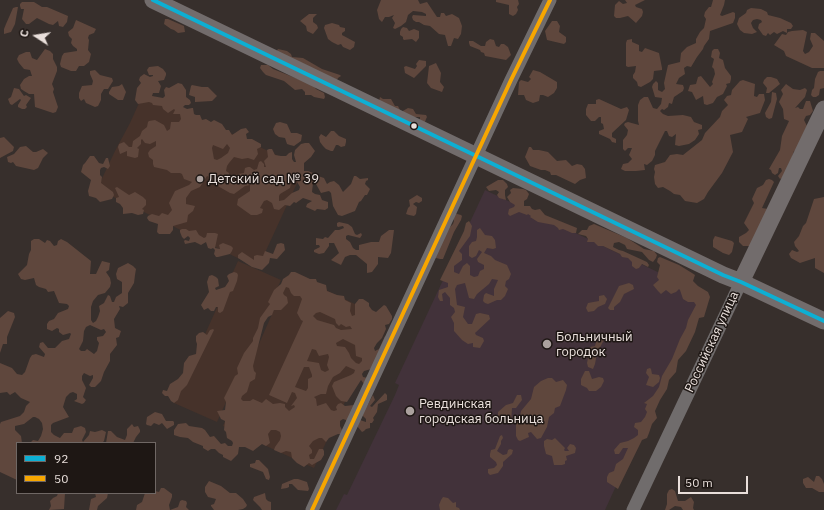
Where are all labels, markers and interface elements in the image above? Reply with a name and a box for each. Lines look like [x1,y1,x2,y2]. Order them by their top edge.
north arrow [16,16,56,56]
text: С [17,29,32,38]
unlabelled marker [409,121,419,131]
place label: Детский сад № 39 [208,171,319,187]
marker: Детский сад № 39 [195,174,205,184]
street label: Российская улица [682,289,742,395]
place label: Больничный городок [556,329,633,360]
marker: Больничный городок [541,338,553,350]
place label: Ревдинская городская больница [419,396,543,427]
marker: Ревдинская городская больница [404,405,416,417]
legend [16,442,156,494]
text: 92 [54,451,68,466]
scale bar [680,468,750,494]
text: 50 [54,471,68,486]
text: 50 m [685,475,713,490]

